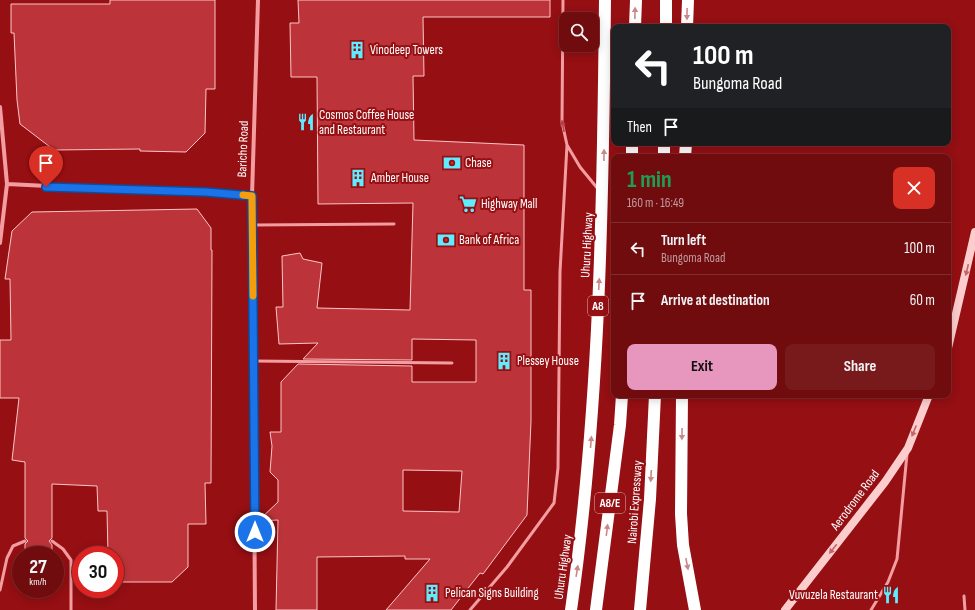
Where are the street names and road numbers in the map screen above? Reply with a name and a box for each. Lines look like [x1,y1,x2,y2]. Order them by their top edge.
street label: Baricho Road [234,120,252,178]
street label: Uhuru Highway [577,212,597,278]
road number: A8 [588,296,608,316]
street label: Nairobi Expressway [624,460,646,544]
street label: Aerodrome Road [826,467,883,534]
road number: A8/E [595,493,625,513]
street label: Uhuru Highway [551,533,575,601]

